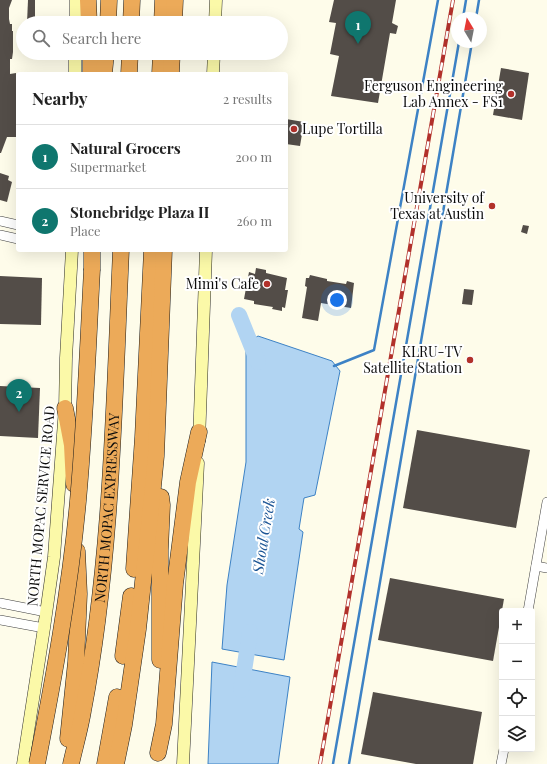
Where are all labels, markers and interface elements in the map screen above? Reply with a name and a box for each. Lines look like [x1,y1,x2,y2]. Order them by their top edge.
pin: 1 [345,11,371,44]
north arrow [451,12,487,48]
search box [16,16,288,60]
icon: search [30,27,52,49]
text: Search here [62,28,141,48]
place label: Ferguson Engineering Lab Annex - FS1 [364,76,504,111]
text: Nearby [32,87,87,109]
marker: Ferguson Engineering Lab Annex - FS1 [506,89,516,99]
text: 2 results [223,90,272,107]
place label: Lupe Tortilla [302,119,383,138]
marker: Lupe Tortilla [289,124,299,134]
text: Natural Grocers [70,138,181,158]
text: 1 [43,148,47,165]
text: 200 m [235,148,272,165]
text: Supermarket [70,158,146,175]
place label: University of Texas at Austin [390,188,485,223]
marker: University of Texas at Austin [487,201,497,211]
text: Stonebridge Plaza II [70,202,209,222]
text: 2 [42,212,48,229]
text: 260 m [236,212,272,229]
text: Place [70,222,101,239]
place label: Mimi's Cafe [186,274,259,293]
marker: Mimi's Cafe [262,279,272,289]
your location [327,290,347,310]
place label: KLRU-TV Satellite Station [363,342,463,377]
marker: KLRU-TV Satellite Station [465,355,475,365]
pin: 2 [6,379,32,412]
street label: NORTH MOPAC SERVICE ROAD [22,405,59,607]
street label: NORTH MOPAC EXPRESSWAY [90,412,123,604]
water label: Shoal Creek [247,497,279,576]
map controls [499,608,535,752]
button: + [499,608,535,644]
button: − [499,644,535,680]
button: locate [499,680,535,716]
button: layers [499,716,535,752]

